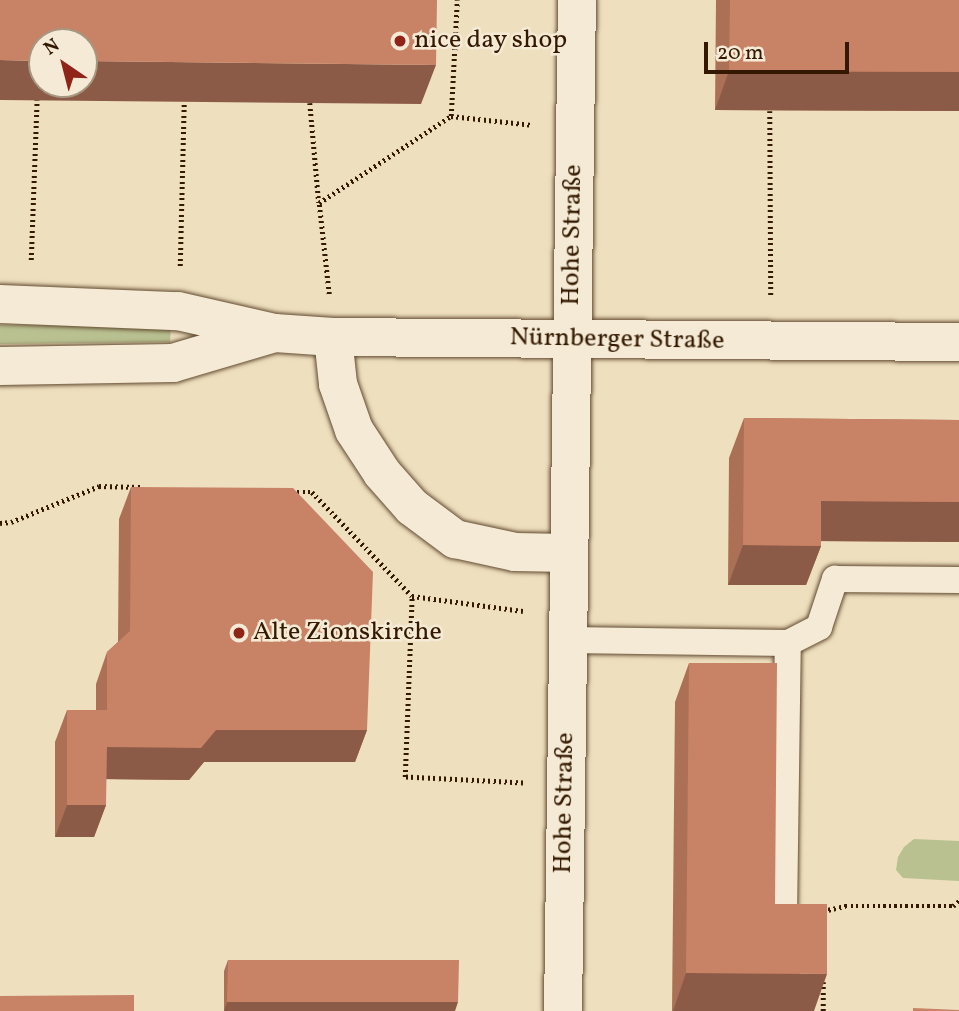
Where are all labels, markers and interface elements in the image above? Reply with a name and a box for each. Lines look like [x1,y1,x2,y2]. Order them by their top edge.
place label: nice day shop [414,25,568,57]
north arrow [28,28,98,98]
scale bar [707,28,852,72]
text: N [39,33,65,62]
marker: nice day shop [392,33,408,49]
text: 20 m [717,39,763,68]
street label: Hohe Straße [556,164,590,306]
street label: Nürnberger Straße [509,323,725,357]
place label: Alte Zionskirche [253,617,442,649]
marker: Alte Zionskirche [231,625,247,641]
street label: Hohe Straße [548,732,582,874]

